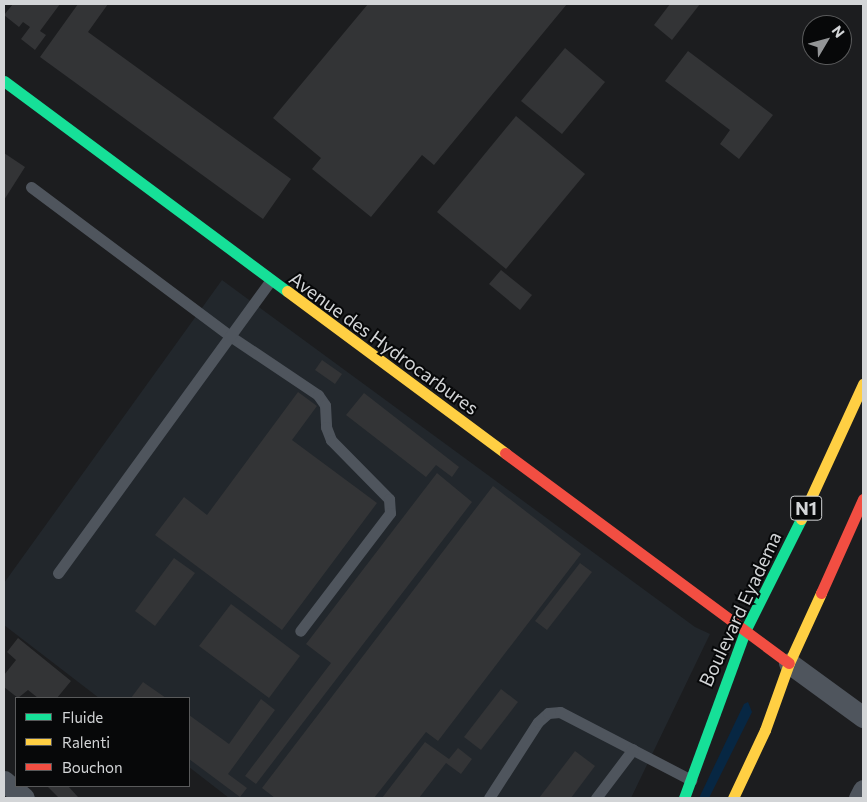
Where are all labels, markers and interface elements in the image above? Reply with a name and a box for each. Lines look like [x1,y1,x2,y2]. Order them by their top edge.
north arrow [802,15,852,65]
text: N [829,22,849,41]
street label: Avenue des Hydrocarbures [285,267,483,419]
road number: N1 [790,492,822,524]
street label: Boulevard Eyadema [694,528,786,690]
legend [15,697,190,787]
text: Fluide [62,708,103,726]
text: Ralenti [62,733,110,751]
text: Bouchon [62,758,123,776]

